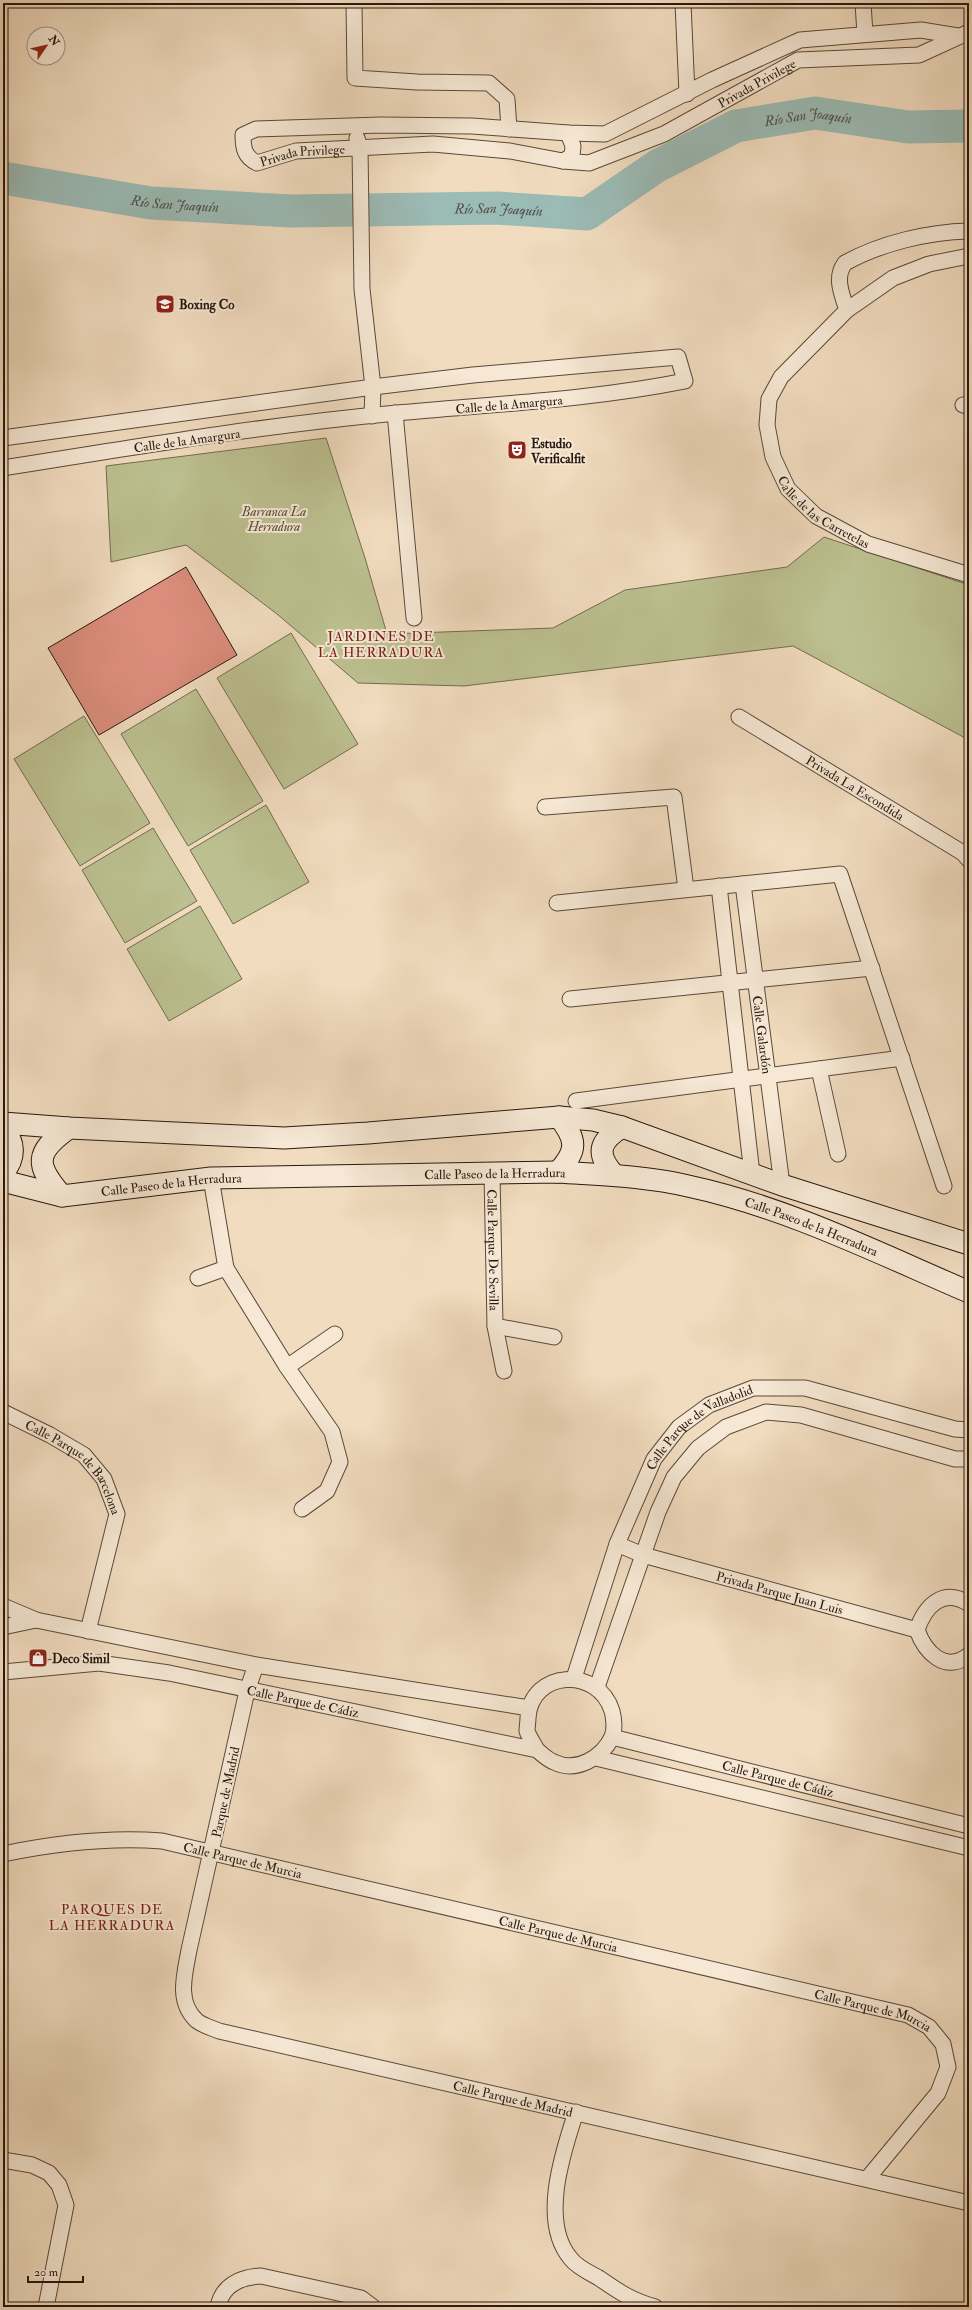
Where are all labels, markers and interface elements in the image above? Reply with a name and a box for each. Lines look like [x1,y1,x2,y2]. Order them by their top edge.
north arrow [26,26,66,66]
text: N [45,32,63,49]
street label: Privada Privilege [715,56,799,112]
water label: Río San Joaquín [762,104,853,130]
street label: Privada Privilege [258,141,346,171]
water label: Río San Joaquín [129,192,220,216]
water label: Río San Joaquín [453,200,544,220]
school or university icon: Boxing Co [154,293,176,315]
place label: Boxing Co [179,297,235,314]
street label: Calle de la Amargura [455,392,564,418]
street label: Calle de la Amargura [133,425,242,456]
place label: Estudio Verificalfit [530,436,586,467]
theatre icon: Estudio Verificalfit [506,439,528,461]
street label: Calle de las Carretelas [774,473,873,553]
park label: Barranca La Herradura [241,504,306,535]
district label: JARDINES DE LA HERRADURA [318,628,444,661]
street label: Privada La Escondida [803,752,907,825]
street label: Calle Galardón [749,995,775,1075]
street label: Calle Paseo de la Herradura [424,1165,567,1183]
street label: Calle Paseo de la Herradura [100,1170,243,1200]
street label: Calle Parque De Sevilla [483,1189,502,1312]
street label: Calle Paseo de la Herradura [743,1194,881,1260]
street label: Calle Parque de Valladolid [643,1382,756,1472]
street label: Calle Parque de Barcelona [22,1417,124,1518]
street label: Privada Parque Juan Luis [714,1568,845,1619]
shop icon: Deco Simil [27,1647,49,1669]
place label: Deco Simil [52,1651,110,1667]
street label: Calle Parque de Cádiz [245,1682,361,1722]
street label: Parque de Madrid [209,1745,244,1839]
street label: Calle Parque de Cádiz [720,1758,836,1801]
street label: Calle Parque de Murcia [182,1839,304,1883]
district label: PARQUES DE LA HERRADURA [49,1901,175,1934]
street label: Calle Parque de Murcia [497,1913,620,1956]
street label: Calle Parque de Murcia [813,1986,934,2036]
street label: Calle Parque de Madrid [451,2078,575,2121]
scale bar [28,2258,83,2284]
text: 20 m [34,2265,59,2280]

